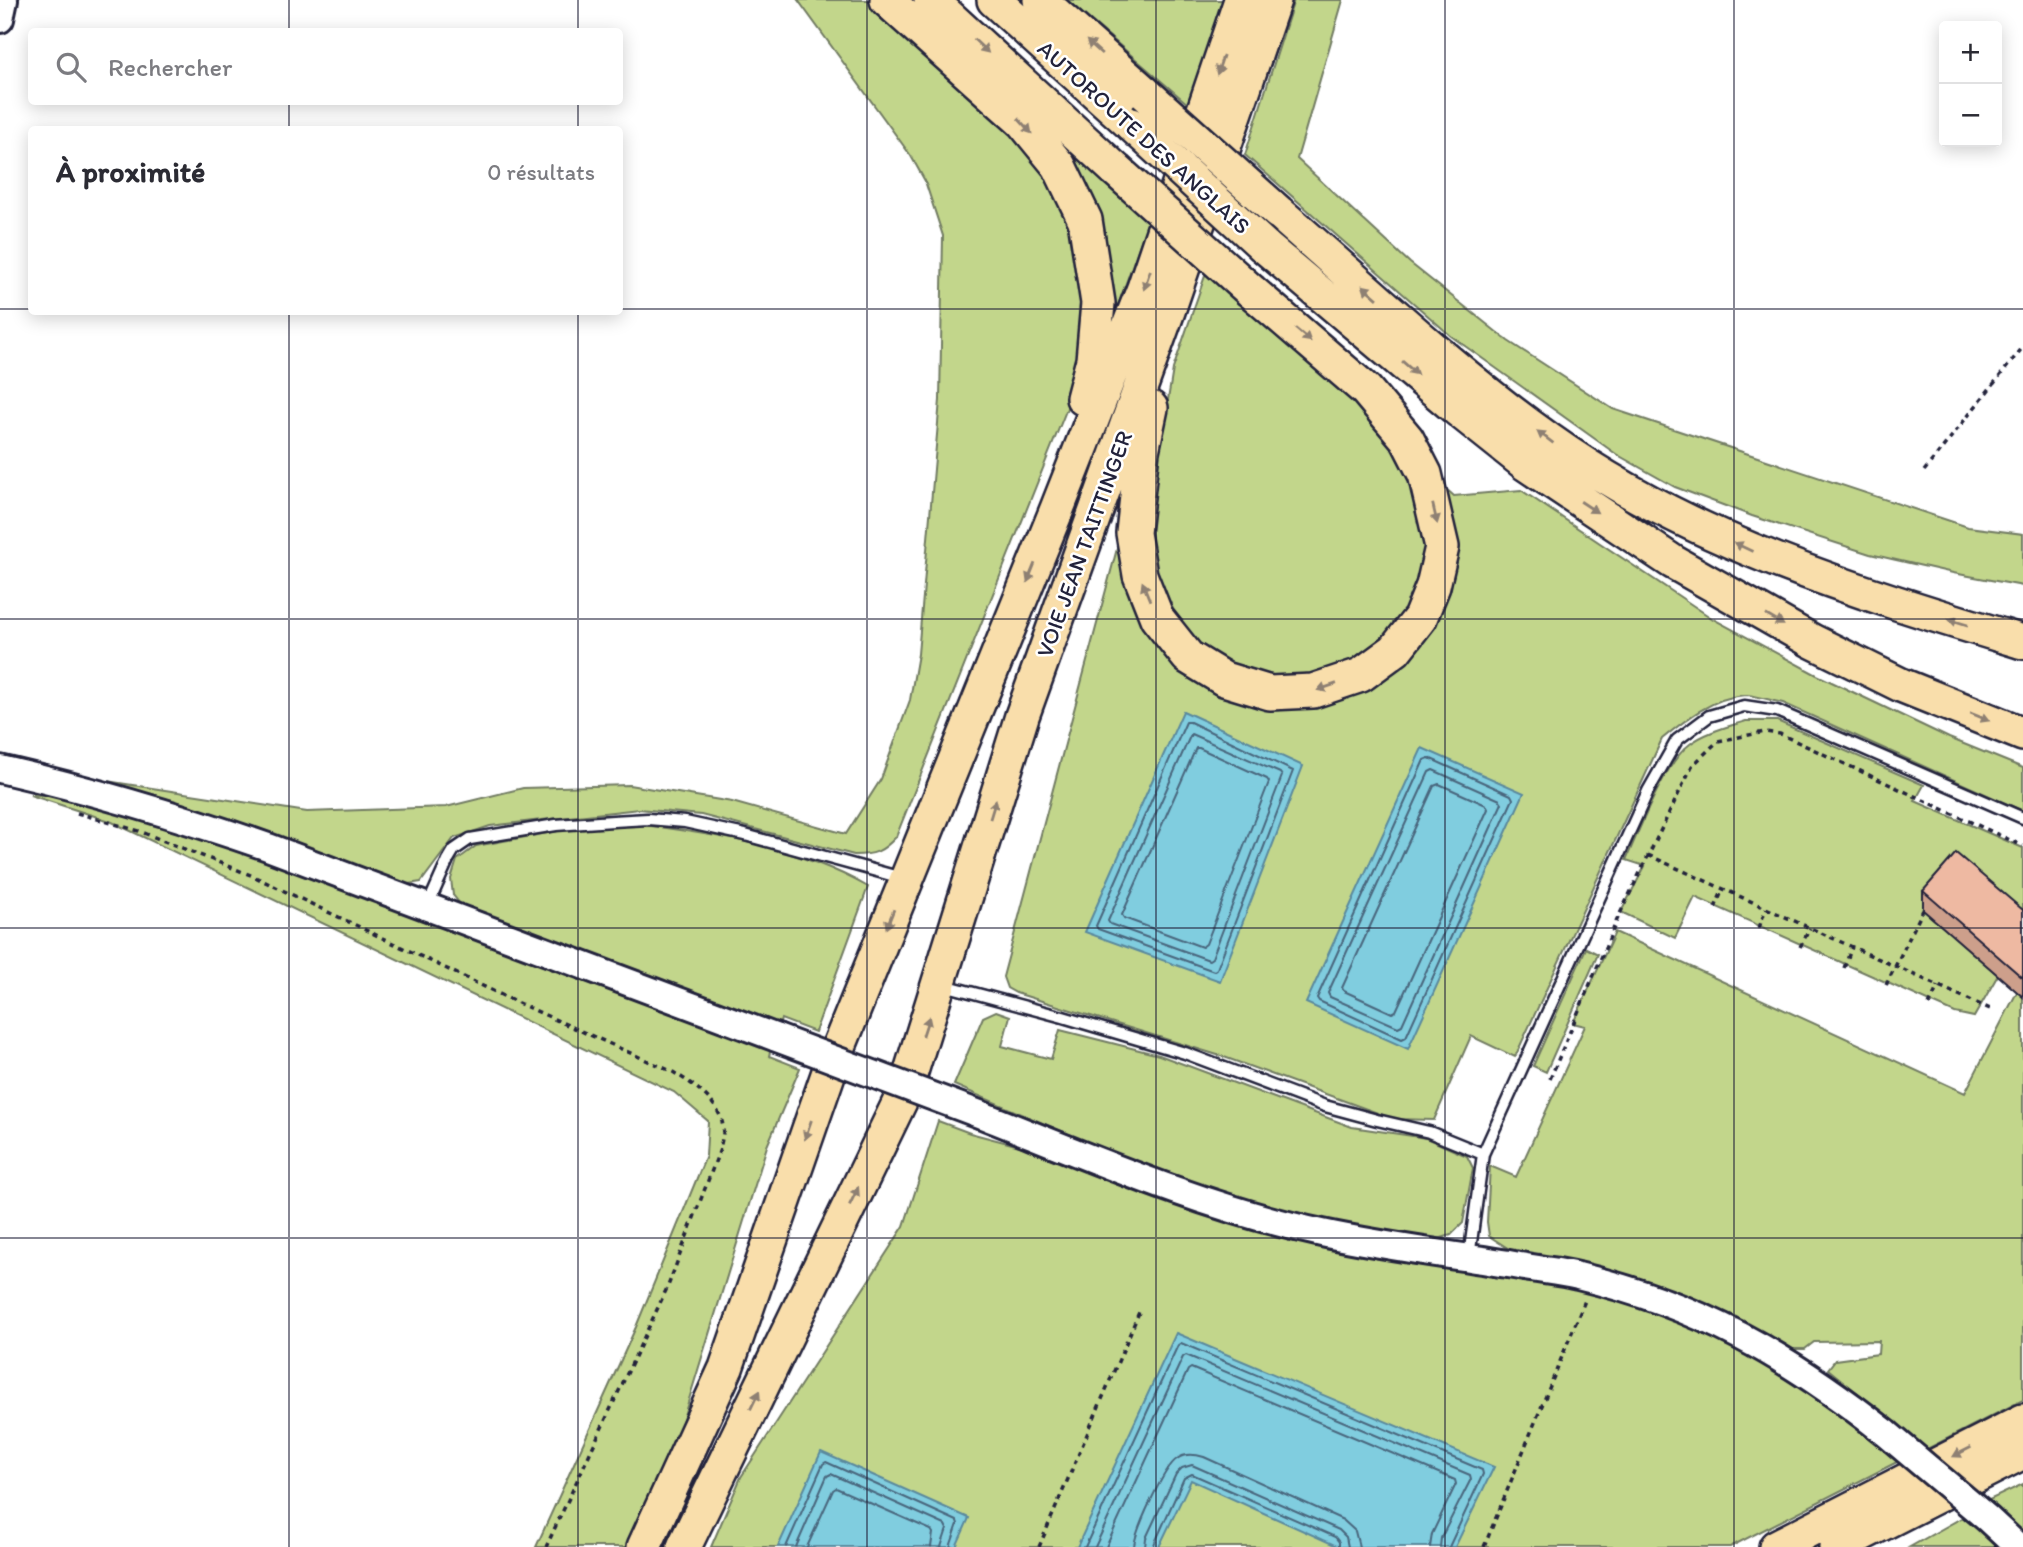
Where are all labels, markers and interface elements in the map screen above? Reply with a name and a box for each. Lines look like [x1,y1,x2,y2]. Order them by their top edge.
map controls [1939,21,2002,147]
button: + [1939,21,2002,84]
search box [28,28,623,105]
street label: AUTOROUTE DES ANGLAIS [1032,34,1256,240]
one-way arrow [972,38,990,54]
one-way arrow [1085,40,1102,55]
icon: search [52,48,90,86]
text: Rechercher [108,51,232,83]
one-way arrow [1214,55,1225,76]
button: − [1939,84,2002,147]
one-way arrow [1017,117,1033,134]
text: À proximité [56,153,205,190]
text: 0 résultats [487,158,595,186]
one-way arrow [1141,270,1152,291]
one-way arrow [1361,284,1379,300]
one-way arrow [1295,327,1312,342]
one-way arrow [1401,360,1419,376]
street label: VOIE JEAN TAITTINGER [1030,427,1138,661]
one-way arrow [1536,430,1554,444]
one-way arrow [1580,501,1599,514]
one-way arrow [1429,503,1440,525]
one-way arrow [1733,541,1753,553]
one-way arrow [1026,562,1037,583]
one-way arrow [1141,580,1152,601]
one-way arrow [1765,614,1784,626]
one-way arrow [1947,617,1968,627]
one-way arrow [1317,682,1338,693]
one-way arrow [1970,711,1990,723]
one-way arrow [989,798,999,819]
one-way arrow [884,909,895,930]
one-way arrow [921,1015,932,1036]
one-way arrow [803,1120,814,1141]
one-way arrow [849,1186,860,1206]
one-way arrow [749,1390,761,1410]
one-way arrow [1952,1446,1972,1458]

